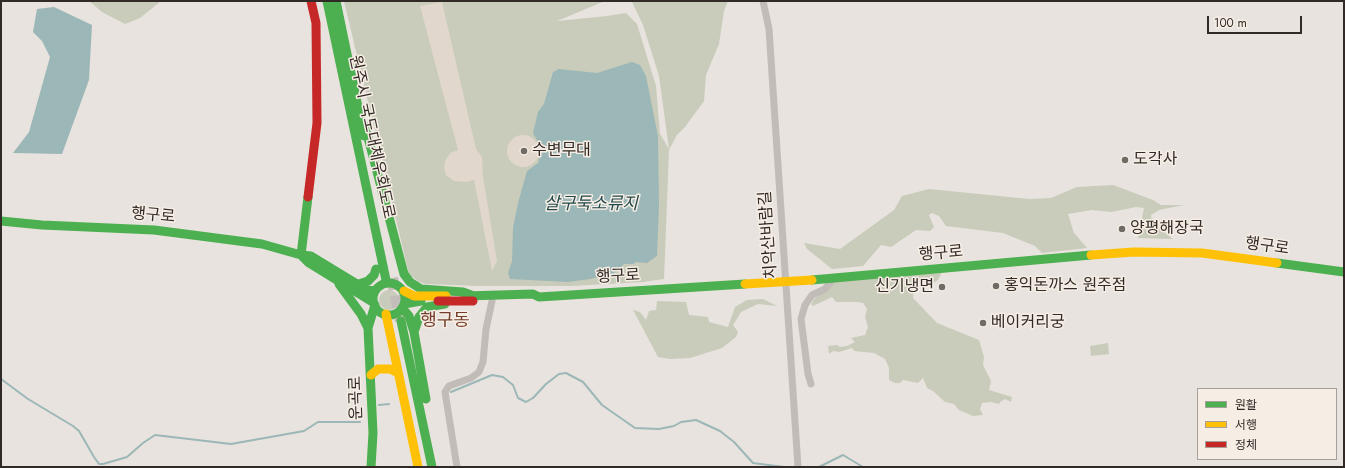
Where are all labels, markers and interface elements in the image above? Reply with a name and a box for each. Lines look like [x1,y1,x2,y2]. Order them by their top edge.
scale bar [1209,8,1304,34]
text: 100 m [1214,14,1247,32]
street label: 원주시 국도대체우회도로 [344,53,398,221]
place label: 수변무대 [532,141,591,161]
marker: 수변무대 [519,146,529,156]
place label: 도각사 [1133,150,1177,170]
marker: 도각사 [1120,155,1130,165]
street label: 치악산바람길 [756,190,782,280]
water label: 살구둑소류지 [544,195,638,215]
street label: 행구로 [130,205,176,227]
place label: 양평해장국 [1130,219,1204,239]
marker: 양평해장국 [1117,224,1127,234]
street label: 행구로 [1244,234,1290,260]
street label: 행구로 [918,243,964,265]
street label: 행구로 [595,266,641,288]
place label: 홍익돈까스 원주점 [1004,276,1127,296]
place label: 신기냉면 [875,277,934,297]
marker: 홍익돈까스 원주점 [991,281,1001,291]
marker: 신기냉면 [937,282,947,292]
district label: 행구동 [420,311,470,333]
place label: 베이커리궁 [991,313,1065,333]
marker: 베이커리궁 [978,318,988,328]
street label: 운곡로 [347,376,367,420]
legend [1197,388,1337,460]
text: 원활 [1235,396,1257,414]
text: 서행 [1235,416,1257,434]
text: 정체 [1235,436,1257,454]

